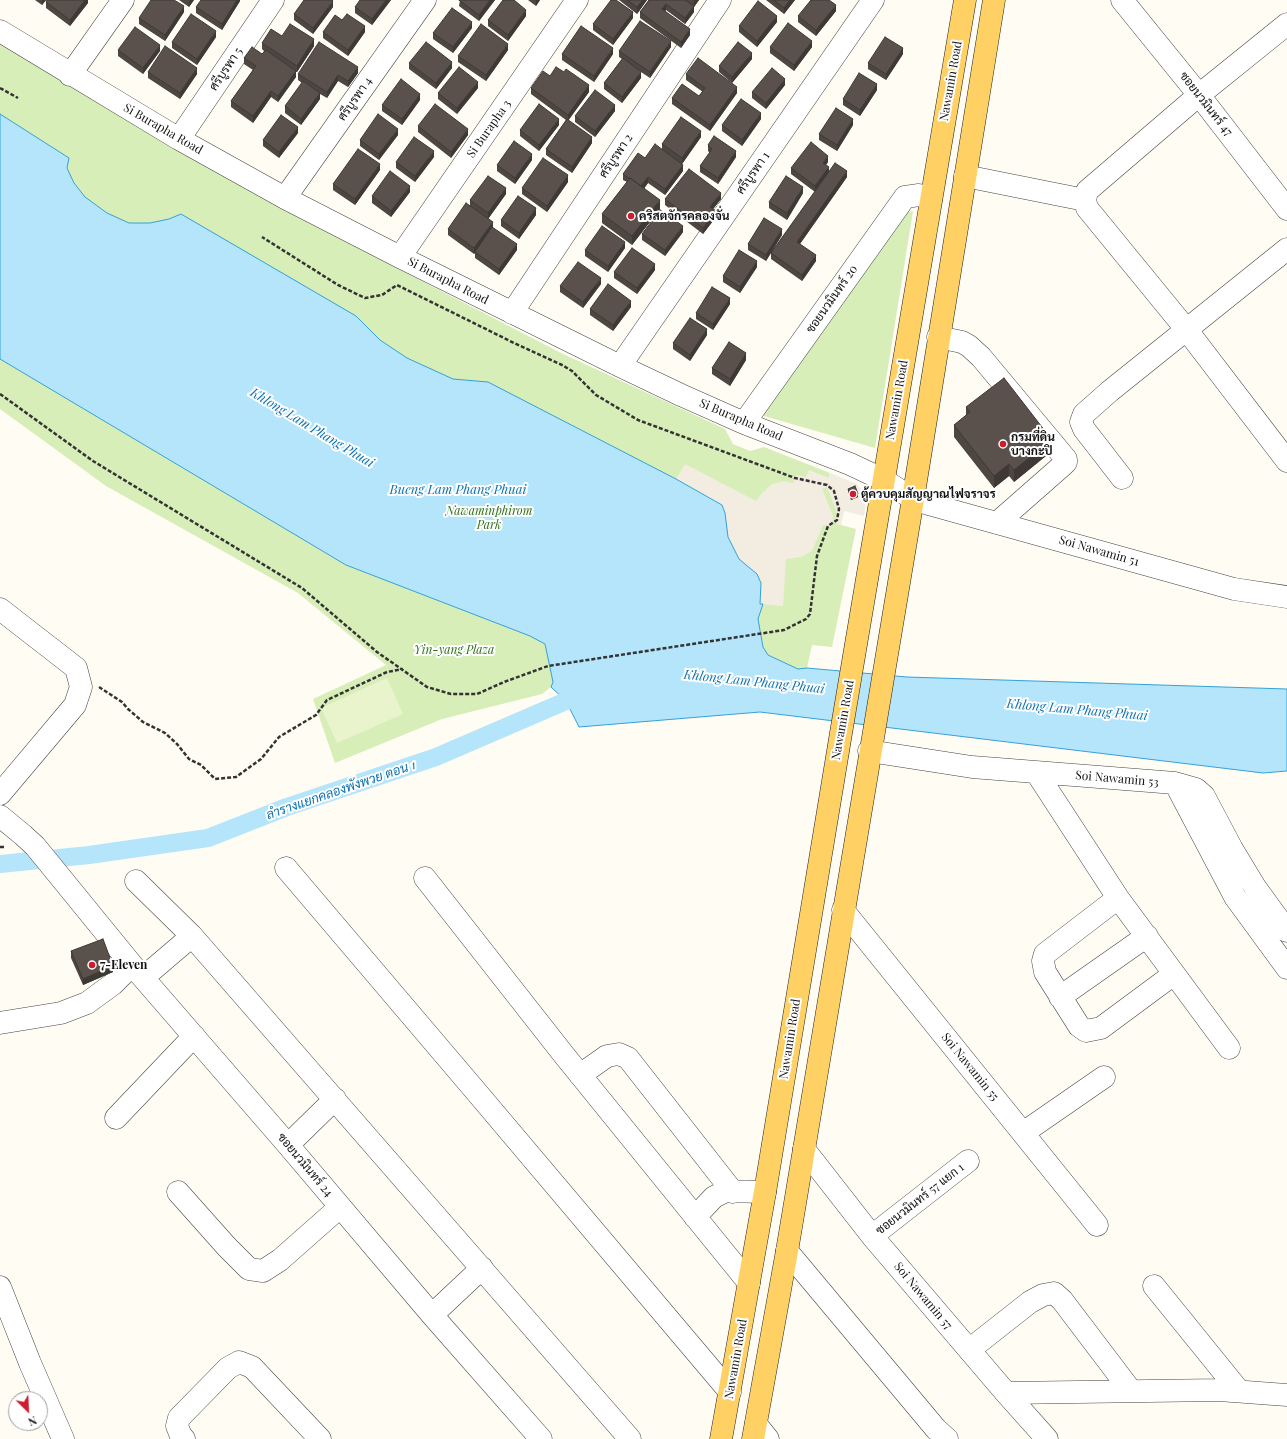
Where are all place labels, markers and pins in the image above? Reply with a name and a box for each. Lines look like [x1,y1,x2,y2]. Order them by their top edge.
place label: คริสตจักรคลองจั่น [639,209,730,223]
marker: คริสตจักรคลองจั่น [626,211,636,221]
place label: กรมที่ดิน บางกะปิ [1011,430,1055,458]
marker: กรมที่ดิน บางกะปิ [998,439,1008,449]
place label: ตู้ควบคุมสัญญาณไฟจราจร [861,487,996,501]
marker: ตู้ควบคุมสัญญาณไฟจราจร [848,489,858,499]
place label: 7-Eleven [100,958,147,972]
marker: 7-Eleven [87,960,97,970]

